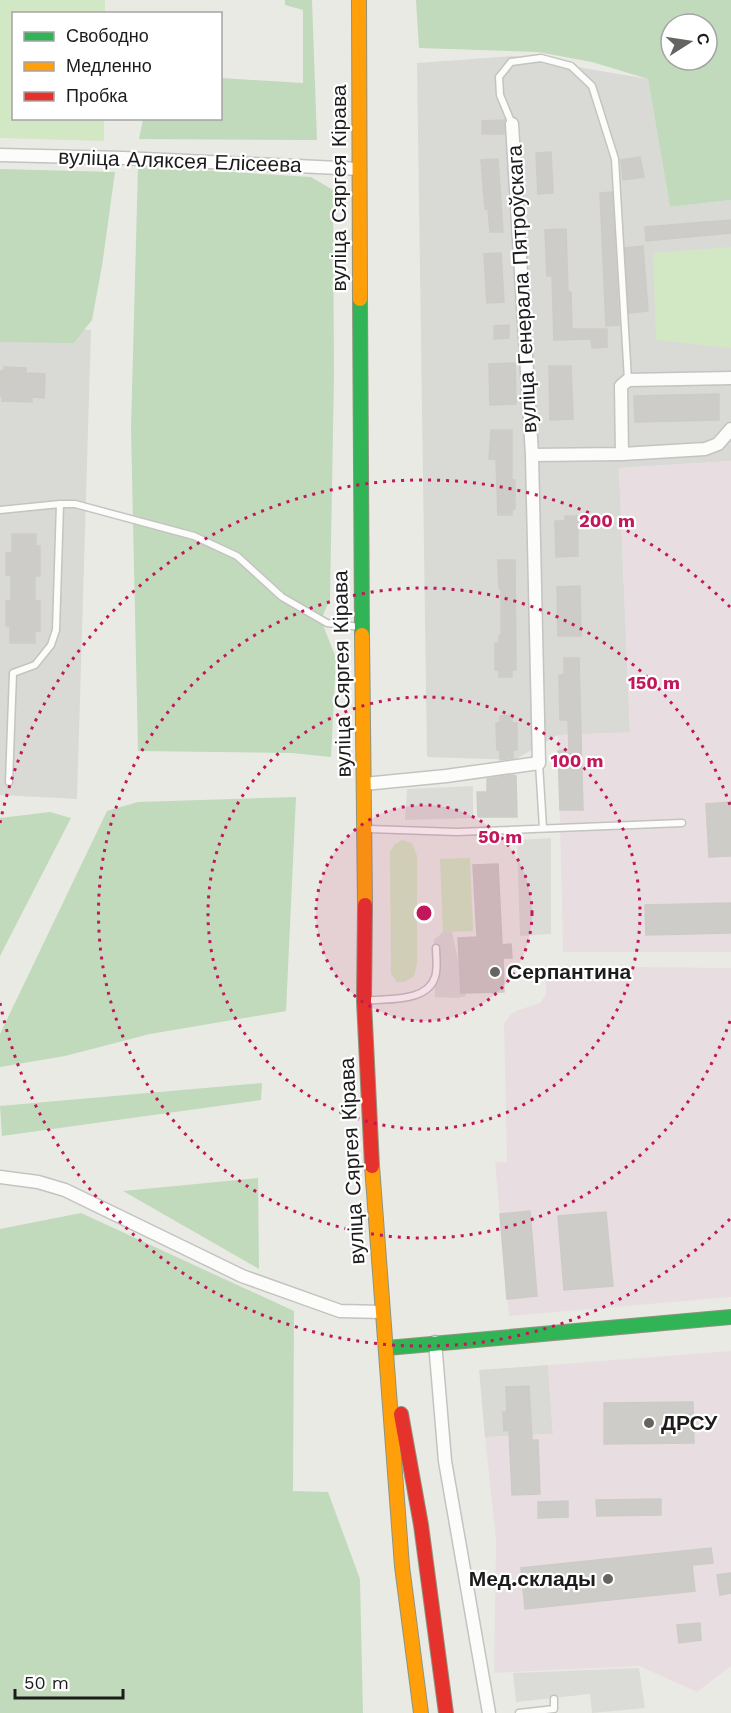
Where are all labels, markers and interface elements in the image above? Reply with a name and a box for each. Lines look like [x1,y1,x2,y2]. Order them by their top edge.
legend [12,12,222,120]
north arrow [659,12,719,72]
text: Свободно [66,25,149,46]
text: С [693,31,714,47]
text: Медленно [66,55,152,76]
street label: вуліца Сяргея Кірава [326,84,351,292]
text: Пробка [66,85,129,106]
street label: вуліца Аляксея Елісеева [58,144,303,177]
street label: вуліца Генерала Пятроўскага [501,144,542,434]
text: 200 m [579,510,635,531]
street label: вуліца Сяргея Кірава [327,570,356,778]
text: 150 m [628,672,680,693]
text: 100 m [550,750,604,771]
text: 50 m [478,826,522,847]
centre of rings [414,903,434,923]
place label: Серпантина [507,959,632,984]
marker: Серпантина [488,965,502,979]
street label: вуліца Сяргея Кірава [334,1057,369,1265]
place label: ДРСУ [661,1410,718,1435]
marker: ДРСУ [642,1416,656,1430]
place label: Мед.склады [469,1566,596,1591]
marker: Мед.склады [601,1572,615,1586]
scale bar [15,1662,123,1700]
text: 50 m [24,1672,69,1693]

